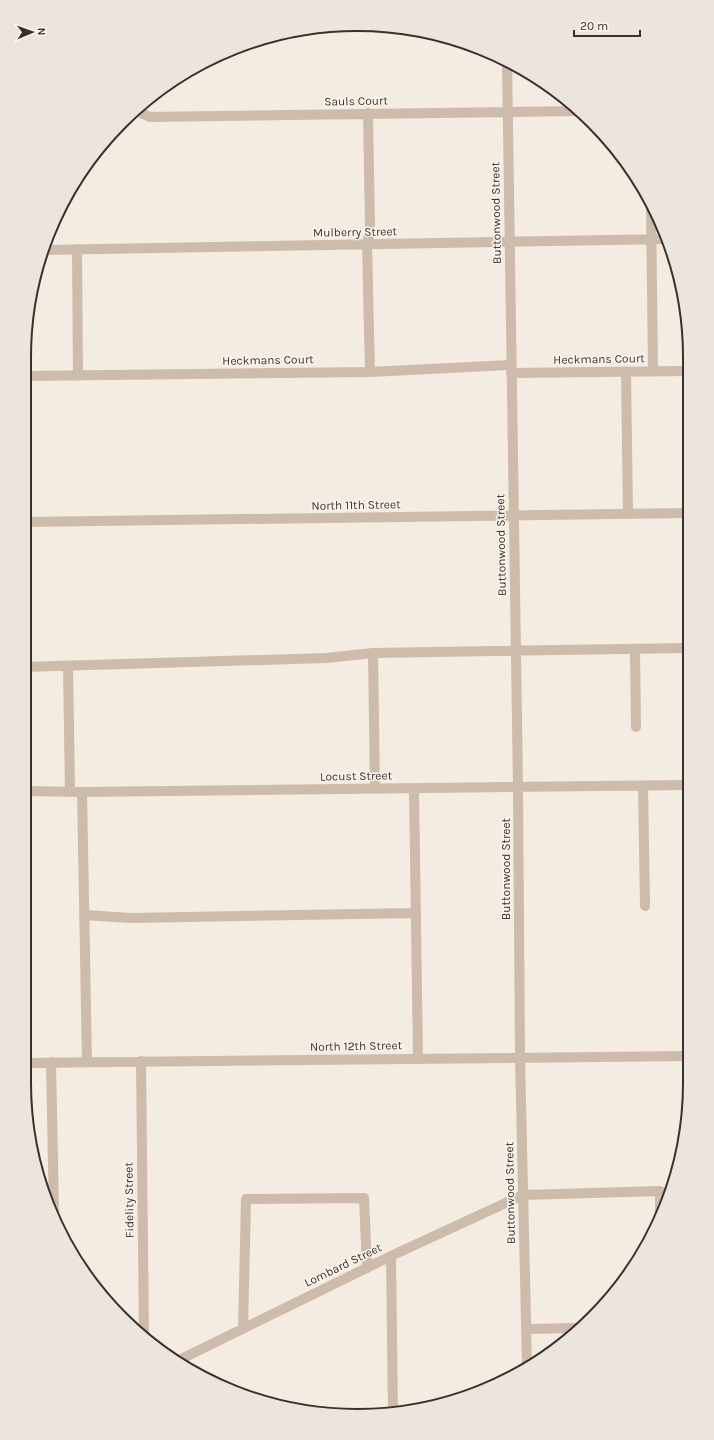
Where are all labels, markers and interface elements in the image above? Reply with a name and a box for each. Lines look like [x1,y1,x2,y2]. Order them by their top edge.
north arrow [12,12,52,52]
scale bar [574,12,640,38]
text: 20 m [580,19,608,33]
text: N [35,27,48,36]
street label: Sauls Court [324,93,388,109]
street label: Buttonwood Street [488,161,504,264]
street label: Mulberry Street [313,224,398,240]
street label: Heckmans Court [553,351,645,367]
street label: Heckmans Court [222,352,314,368]
street label: Buttonwood Street [493,493,509,596]
street label: North 11th Street [311,497,401,513]
street label: Locust Street [320,768,393,784]
street label: Buttonwood Street [499,817,513,920]
street label: North 12th Street [310,1038,403,1054]
street label: Buttonwood Street [502,1141,518,1244]
street label: Fidelity Street [121,1161,137,1238]
street label: Lombard Street [302,1240,384,1290]

